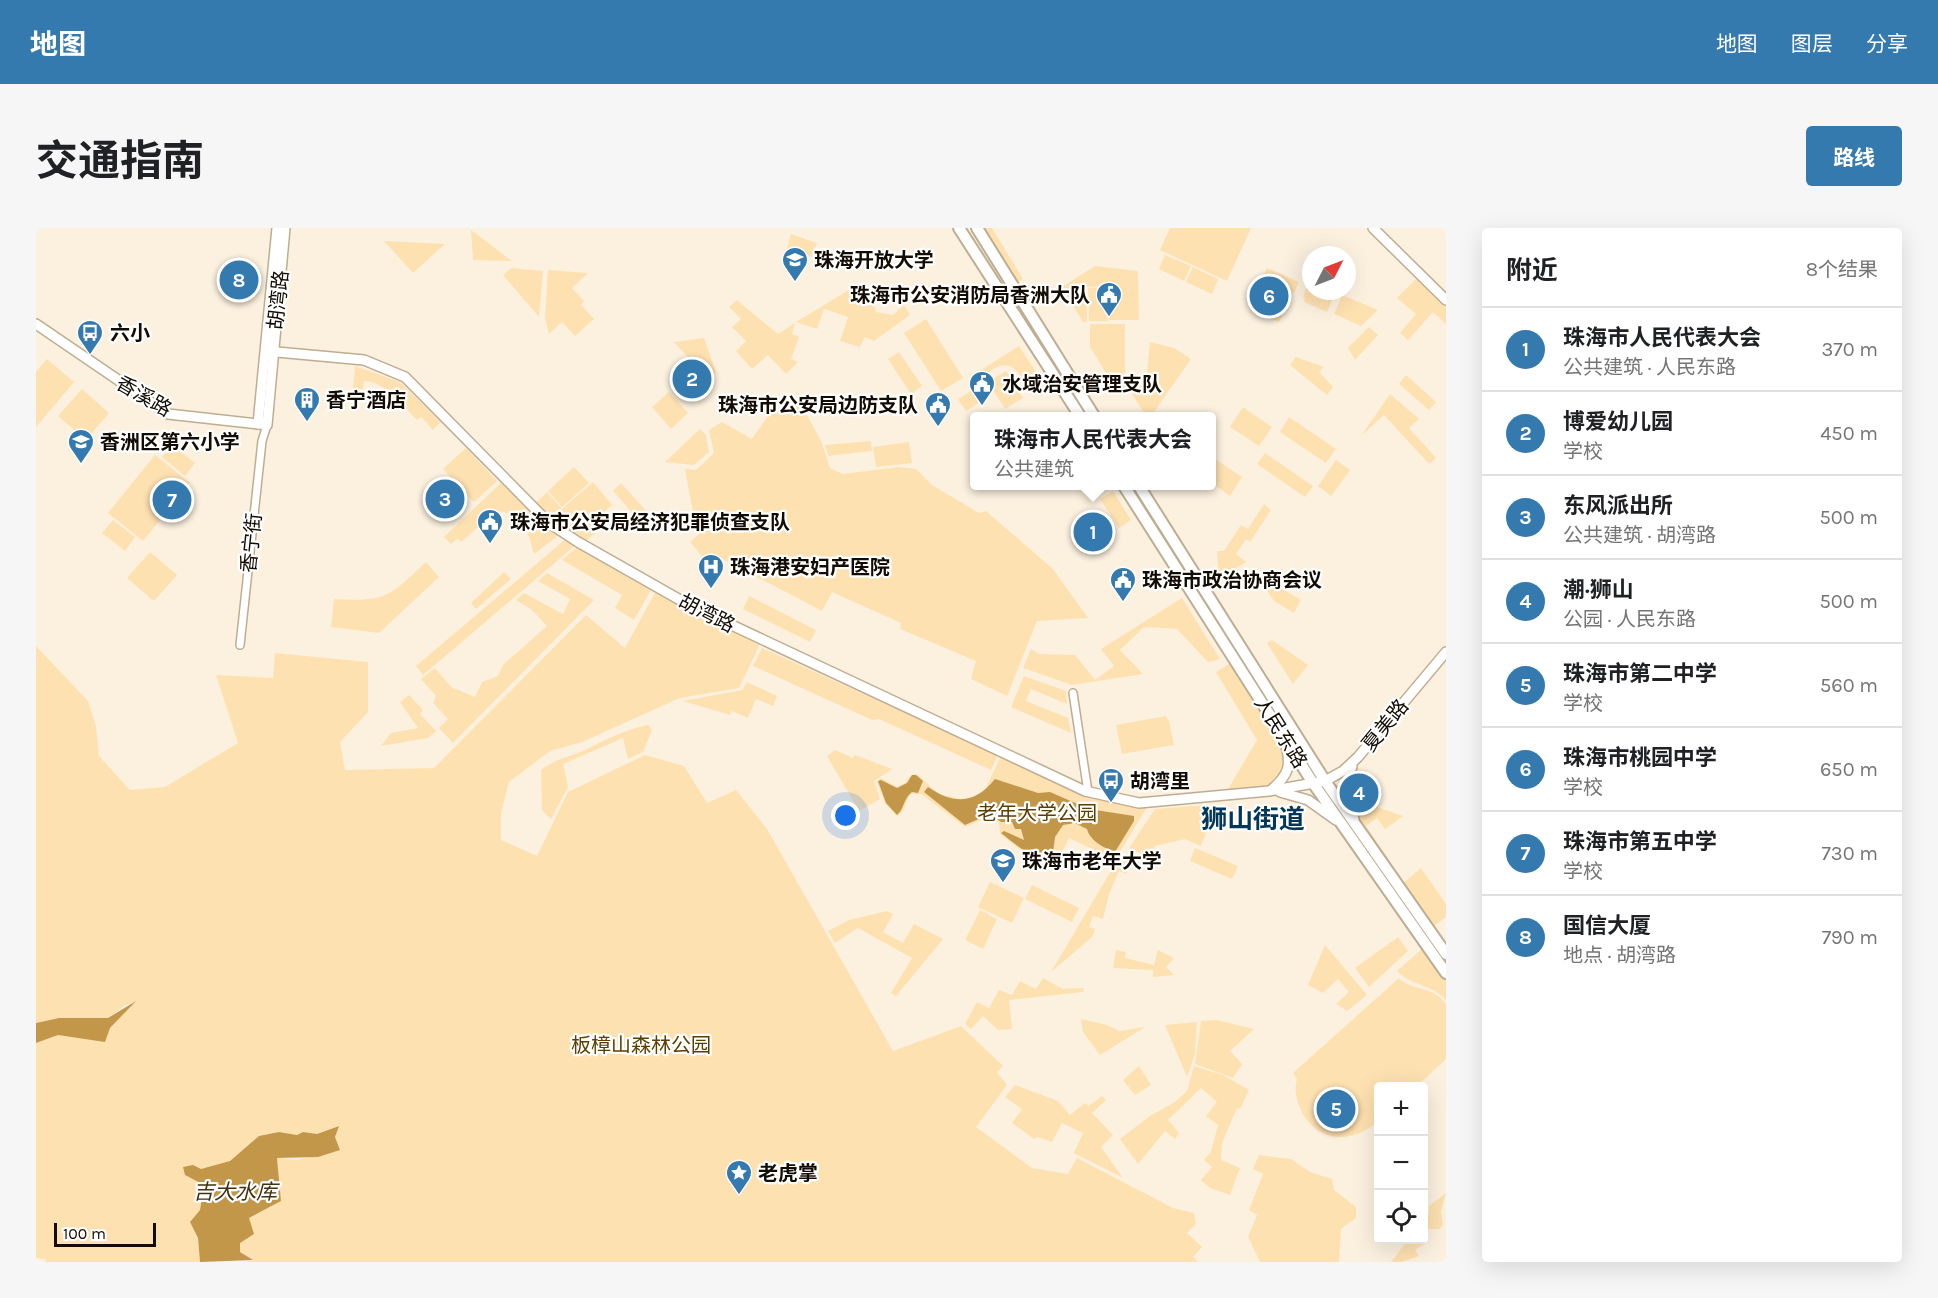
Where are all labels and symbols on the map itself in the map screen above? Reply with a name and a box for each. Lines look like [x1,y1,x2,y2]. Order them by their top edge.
school or university icon: 珠海开放大学 [780,245,810,283]
north arrow [1302,246,1356,300]
place label: 珠海开放大学 [814,249,934,272]
pin: 8 [220,257,258,302]
street label: 胡湾路 [264,269,293,331]
pin: 6 [1250,274,1288,318]
public building icon: 珠海市公安消防局香洲大队 [1094,280,1124,318]
place label: 珠海市公安消防局香洲大队 [850,284,1090,307]
bus stop icon: 六小 [75,318,105,356]
place label: 六小 [110,322,150,345]
pin: 2 [672,356,712,402]
public building icon: 水域治安管理支队 [967,369,997,407]
street label: 香溪路 [112,371,175,421]
place label: 水域治安管理支队 [1002,373,1162,396]
building icon: 香宁酒店 [292,385,322,423]
place label: 香宁酒店 [326,389,406,412]
public building icon: 珠海市公安局边防支队 [923,390,953,428]
place label: 珠海市公安局边防支队 [718,394,918,417]
school or university icon: 香洲区第六小学 [66,427,96,465]
place label: 香洲区第六小学 [100,431,240,454]
pin: 3 [426,476,464,522]
pin: 7 [152,478,192,522]
public building icon: 珠海市公安局经济犯罪侦查支队 [475,507,505,545]
pin: 1 [1074,510,1112,554]
place label: 珠海市公安局经济犯罪侦查支队 [510,511,790,534]
street label: 香宁街 [237,512,266,574]
hospital icon: 珠海港安妇产医院 [696,552,726,590]
place label: 珠海港安妇产医院 [730,556,890,579]
public building icon: 珠海市政治协商会议 [1108,565,1138,603]
place label: 珠海市政治协商会议 [1142,569,1322,592]
street label: 胡湾路 [675,590,739,637]
street label: 人民东路 [1250,692,1312,772]
street label: 夏美路 [1358,695,1413,756]
bus stop icon: 胡湾里 [1096,766,1126,804]
place label: 胡湾里 [1130,770,1190,793]
pin: 4 [1340,770,1378,816]
your location [831,801,860,830]
park label: 老年大学公园 [977,802,1097,825]
district label: 狮山街道 [1201,804,1305,835]
school or university icon: 珠海市老年大学 [988,846,1018,884]
place label: 珠海市老年大学 [1022,850,1162,873]
park label: 板樟山森林公园 [571,1034,711,1057]
pin: 5 [1316,1086,1356,1132]
place icon: 老虎掌 [724,1158,754,1196]
place label: 老虎掌 [758,1162,818,1185]
water label: 吉大水库 [193,1180,280,1204]
scale bar [54,1220,156,1248]

